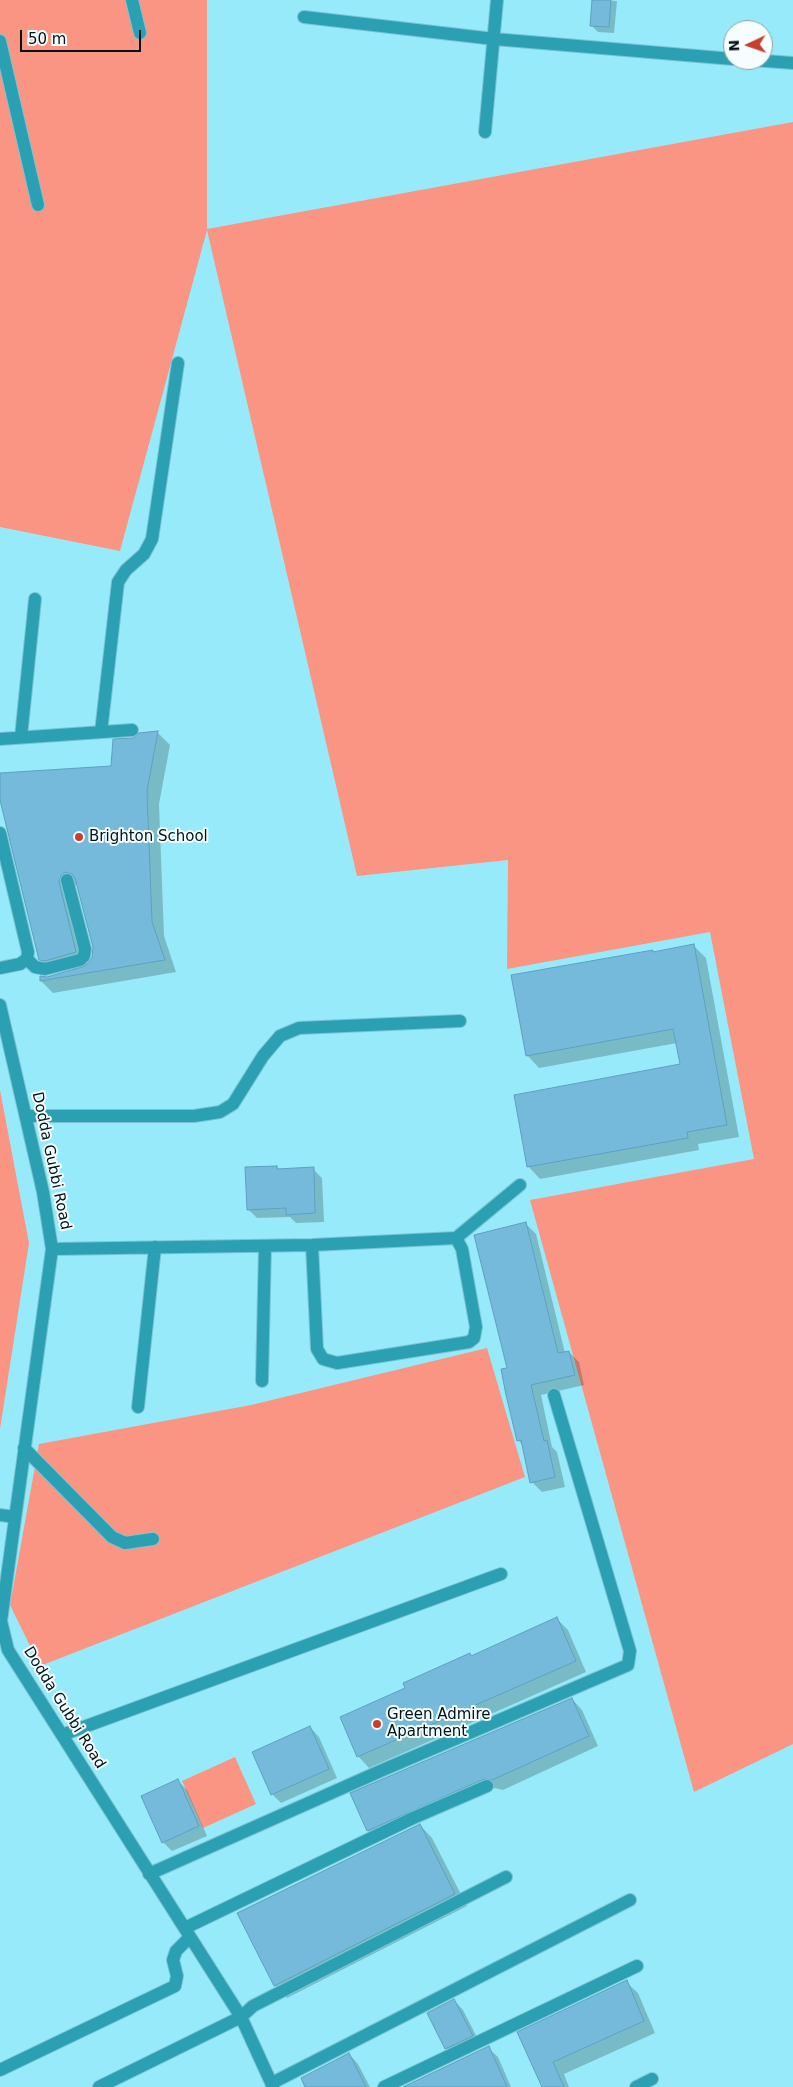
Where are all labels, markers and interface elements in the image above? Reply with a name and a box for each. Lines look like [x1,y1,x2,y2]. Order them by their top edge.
scale bar [22,20,144,52]
north arrow [723,20,773,70]
text: 50 m [28,30,66,48]
text: N [726,39,742,52]
place label: Brighton School [89,828,208,846]
marker: Brighton School [73,831,85,843]
street label: Dodda Gubbi Road [28,1090,74,1232]
street label: Dodda Gubbi Road [19,1644,109,1772]
place label: Green Admire Apartment [387,1706,491,1741]
marker: Green Admire Apartment [371,1718,383,1730]

